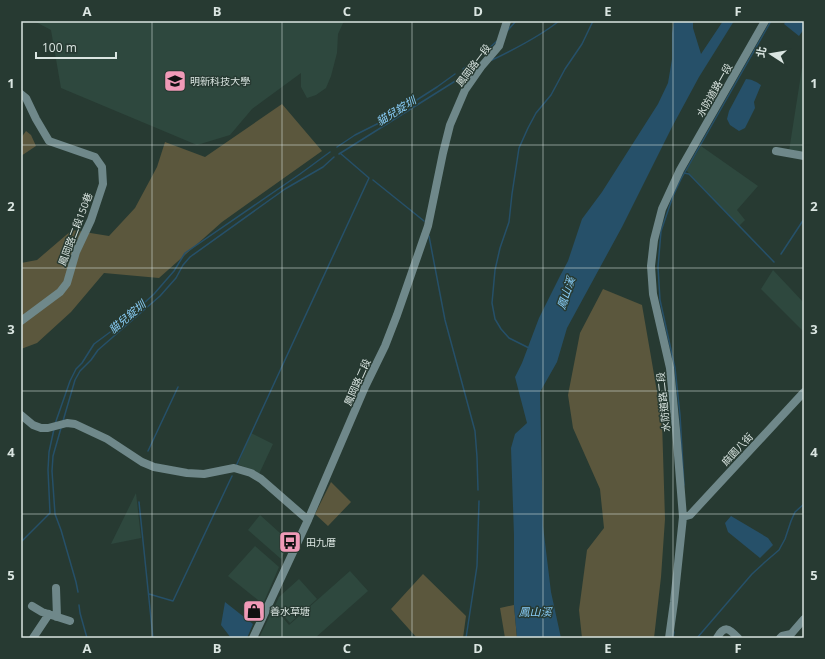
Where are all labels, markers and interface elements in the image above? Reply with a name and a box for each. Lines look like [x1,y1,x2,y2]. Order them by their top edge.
text: A [83,2,92,20]
text: B [213,2,222,20]
text: C [343,2,351,20]
text: D [473,2,483,20]
text: E [604,2,612,20]
text: F [734,2,742,20]
scale bar [36,34,116,60]
north arrow [751,34,791,74]
text: 100 m [42,39,77,56]
street label: 鳳岡路一段 [452,41,494,89]
text: 北 [752,45,769,59]
street label: 水防道路一段 [693,61,735,119]
school or university icon: 明新科技大學 [162,68,188,94]
text: 1 [7,74,15,92]
place label: 明新科技大學 [190,74,250,88]
text: 1 [810,74,818,92]
water label: 貓兒錠圳 [373,91,420,129]
street label: 鳳岡路二段150巷 [55,190,95,268]
text: 2 [7,197,15,215]
text: 2 [810,197,818,215]
water label: 鳳山溪 [553,273,579,311]
water label: 貓兒錠圳 [105,295,150,337]
text: 3 [7,320,15,338]
text: 3 [810,320,818,338]
street label: 鳳岡路二段 [340,356,374,408]
street label: 水防道路二段 [653,371,673,433]
street label: 麻園八街 [718,430,756,468]
text: 4 [7,443,15,461]
text: 4 [810,443,818,461]
bus stop icon: 田九厝 [277,529,303,555]
place label: 田九厝 [306,535,336,549]
text: 5 [7,566,15,584]
text: 5 [810,566,818,584]
shop icon: 善水草塘 [241,598,267,624]
place label: 善水草塘 [270,604,310,618]
water label: 鳳山溪 [519,604,553,619]
text: A [83,639,92,657]
text: B [213,639,222,657]
text: C [343,639,351,657]
text: D [473,639,483,657]
text: E [604,639,612,657]
text: F [734,639,742,657]

